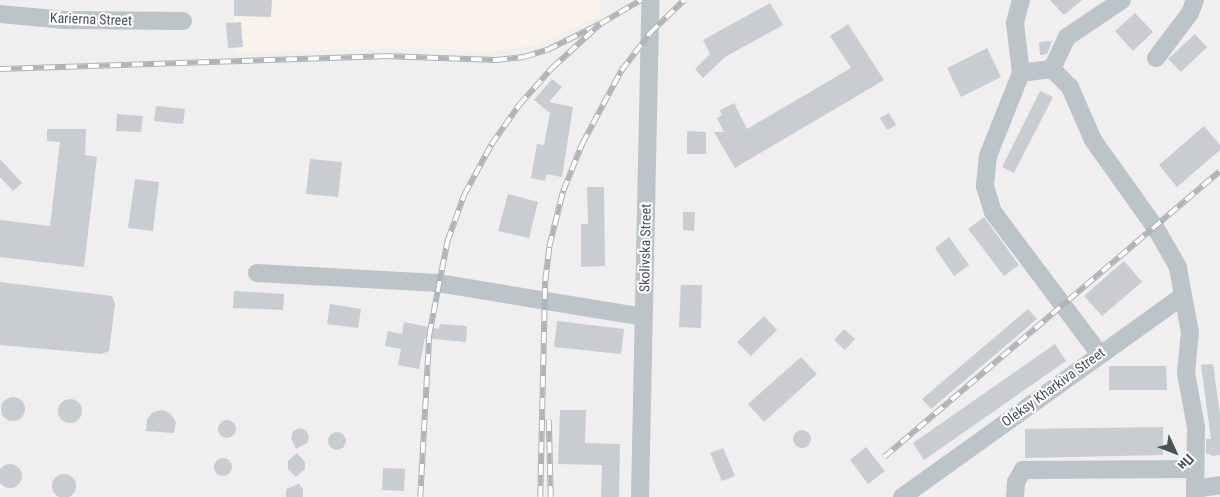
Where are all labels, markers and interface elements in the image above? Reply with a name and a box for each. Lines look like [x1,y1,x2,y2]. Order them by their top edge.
street label: Karierna Street [50,9,132,29]
street label: Skolivska Street [636,204,654,292]
street label: Oleksy Kharkiva Street [998,344,1108,430]
north arrow [1150,427,1200,477]
text: Пн [1175,451,1197,473]

